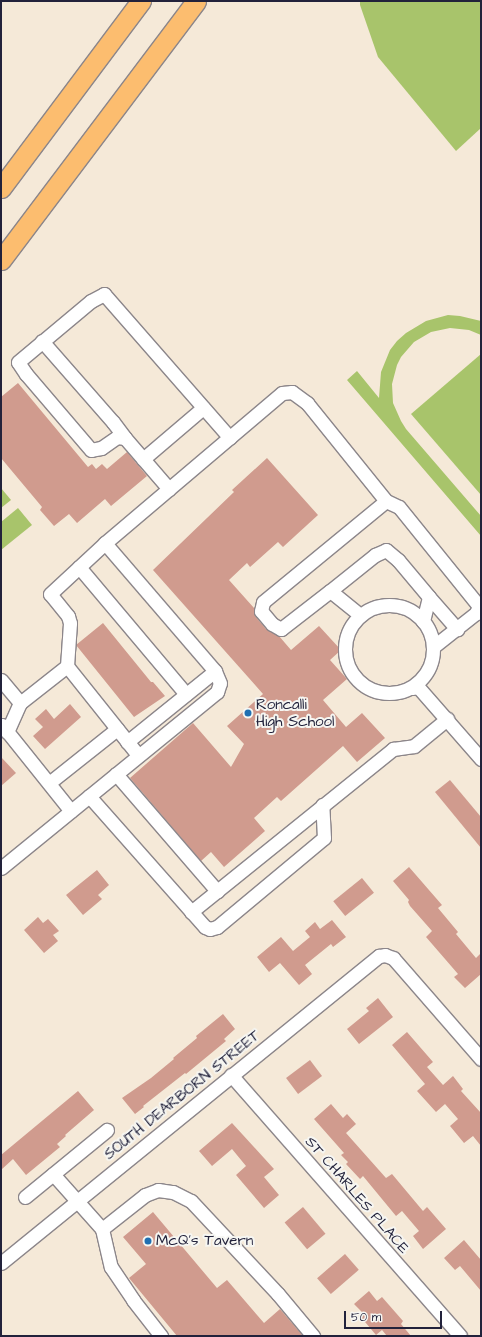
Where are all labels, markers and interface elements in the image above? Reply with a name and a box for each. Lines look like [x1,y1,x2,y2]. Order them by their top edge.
place label: Roncalli High School [256,695,334,730]
marker: Roncalli High School [243,708,253,718]
street label: SOUTH DEARBORN STREET [101,1027,263,1163]
street label: ST CHARLES PLACE [301,1133,413,1257]
place label: McQ's Tavern [156,1232,253,1250]
marker: McQ's Tavern [143,1236,153,1246]
scale bar [346,1303,444,1329]
text: 50 m [351,1309,381,1326]

